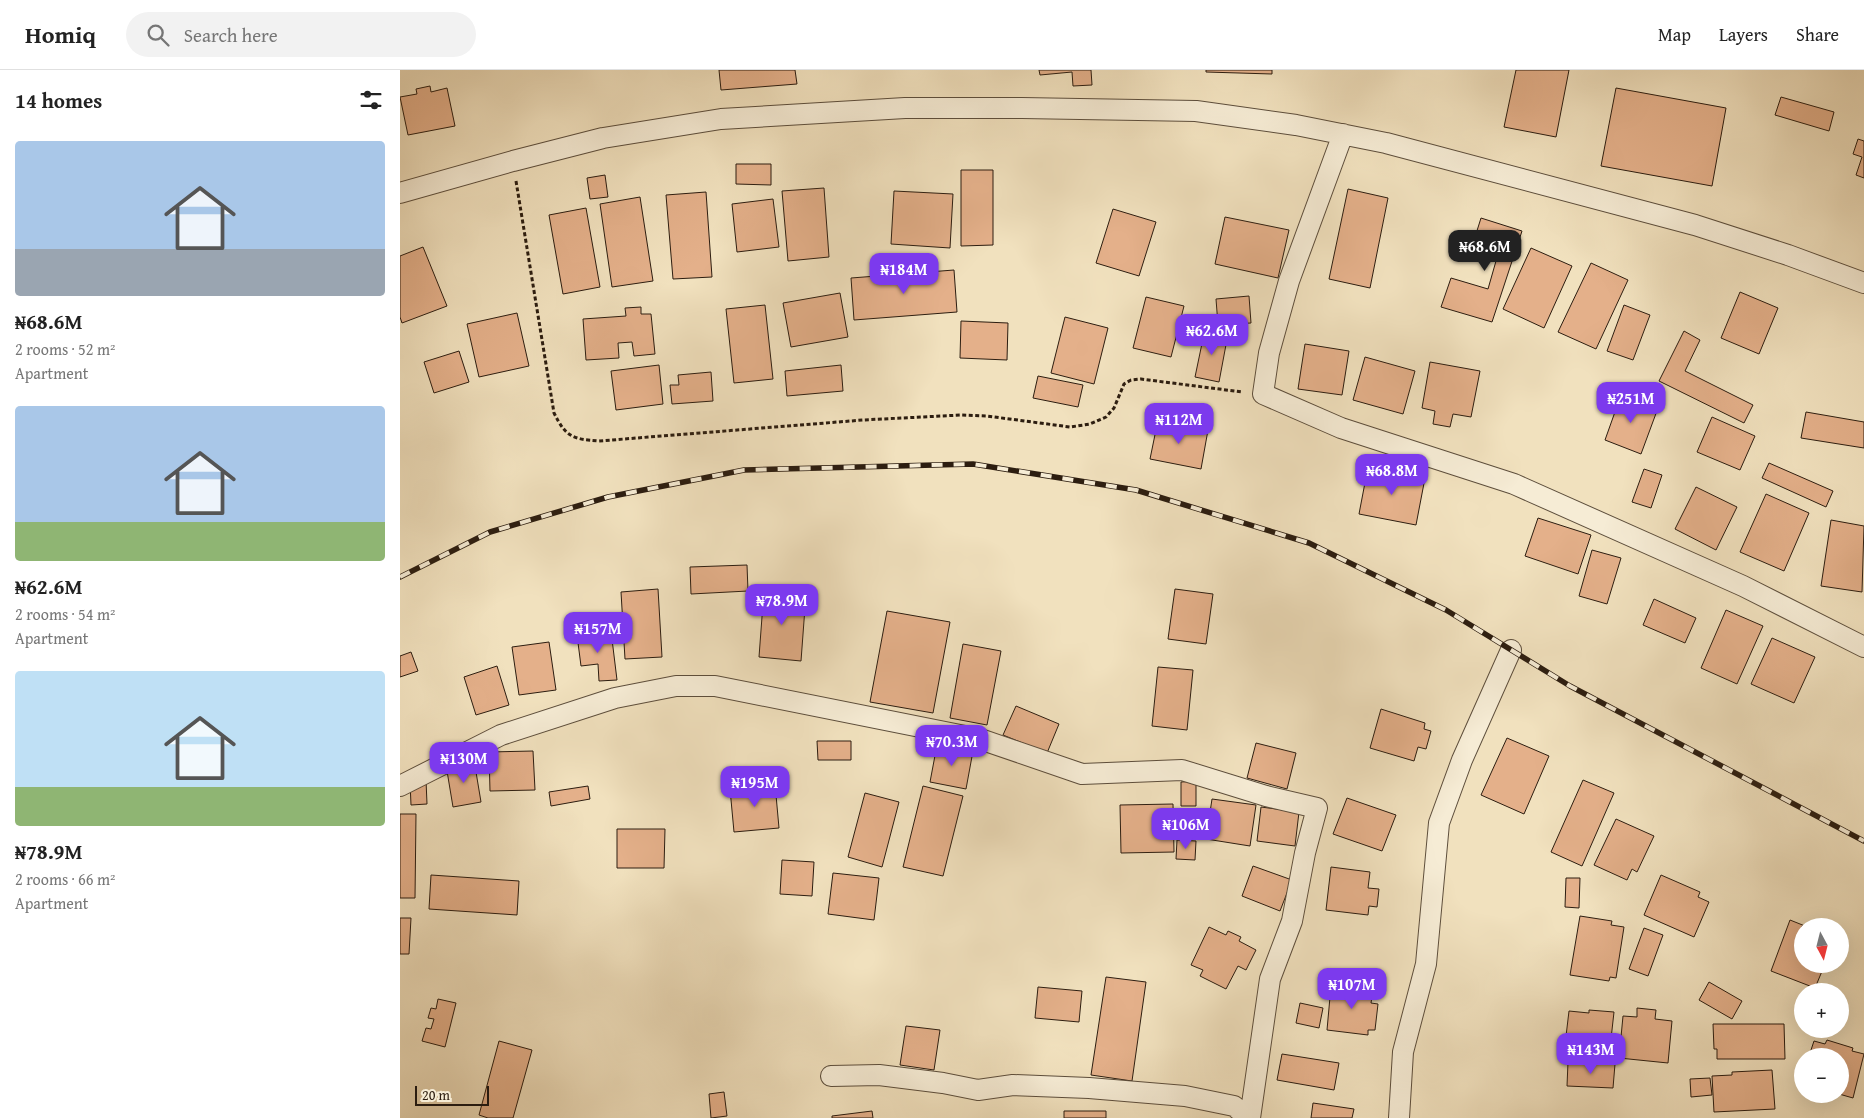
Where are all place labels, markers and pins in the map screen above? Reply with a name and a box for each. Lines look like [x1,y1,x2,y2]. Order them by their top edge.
pin: ₦68.6M [1444,230,1526,272]
pin: ₦184M [869,252,939,295]
pin: ₦62.6M [1171,314,1253,356]
pin: ₦251M [1596,382,1666,424]
pin: ₦112M [1144,402,1214,445]
pin: ₦68.8M [1351,454,1433,496]
pin: ₦78.9M [741,584,823,626]
pin: ₦157M [563,612,633,654]
pin: ₦70.3M [911,724,993,767]
pin: ₦130M [429,742,499,784]
pin: ₦195M [720,766,790,808]
pin: ₦106M [1151,808,1221,850]
pin: ₦107M [1317,968,1387,1010]
pin: ₦143M [1556,1032,1626,1075]

